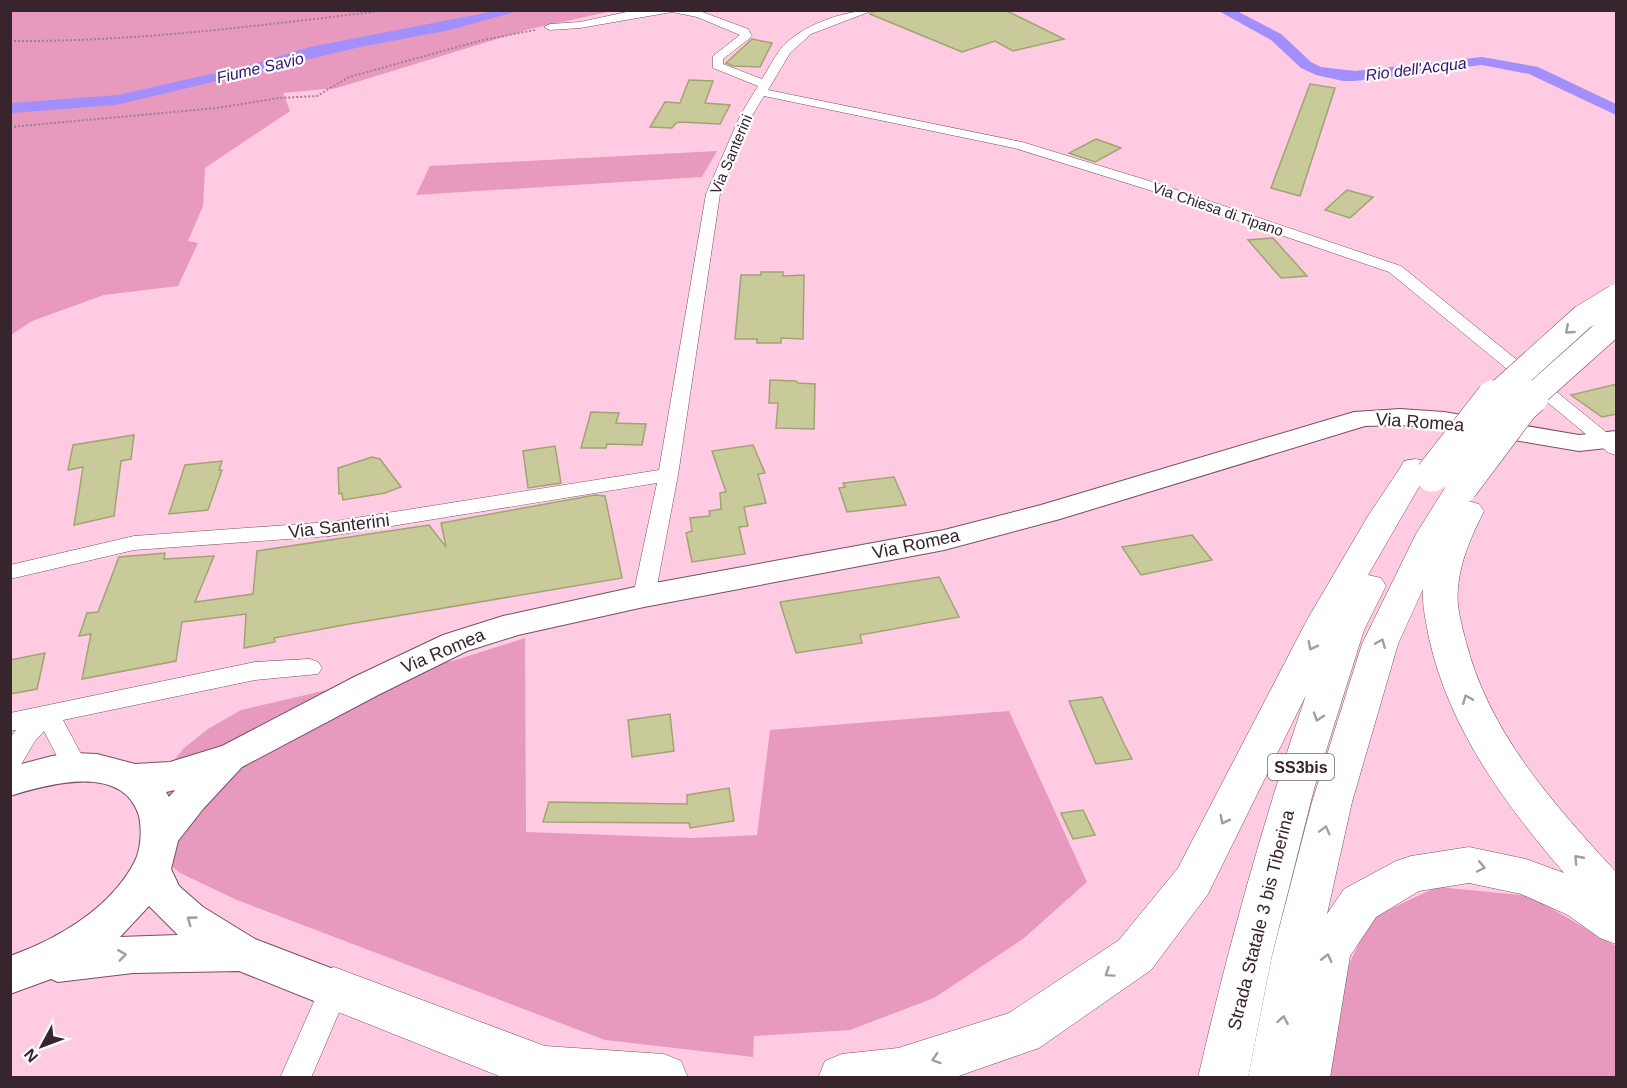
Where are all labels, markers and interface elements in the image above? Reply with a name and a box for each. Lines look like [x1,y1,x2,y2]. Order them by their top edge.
water label: Fiume Savio [215,50,305,86]
water label: Rio dell'Acqua [1364,54,1468,84]
street label: Via Santerini [707,112,755,196]
street label: Via Chiesa di Tipano [1150,179,1286,239]
one-way arrow [1565,323,1575,334]
street label: Via Romea [1375,409,1466,435]
street label: Via Santerini [287,510,391,542]
street label: Via Romea [871,525,962,563]
street label: Via Romea [398,624,489,678]
one-way arrow [1374,638,1386,649]
one-way arrow [1308,639,1319,650]
one-way arrow [1462,694,1474,705]
one-way arrow [1312,711,1325,722]
road number: SS3bis [1268,754,1334,780]
street label: Strada Statale 3 bis Tiberina [1224,807,1298,1032]
one-way arrow [1220,813,1231,824]
one-way arrow [1318,825,1331,835]
one-way arrow [1574,855,1585,866]
one-way arrow [1476,860,1486,873]
one-way arrow [187,917,198,928]
one-way arrow [118,949,127,962]
one-way arrow [1320,953,1333,963]
one-way arrow [1104,966,1115,977]
one-way arrow [1276,1015,1289,1025]
north arrow [12,1016,72,1076]
text: N [21,1046,41,1065]
one-way arrow [931,1052,942,1065]

